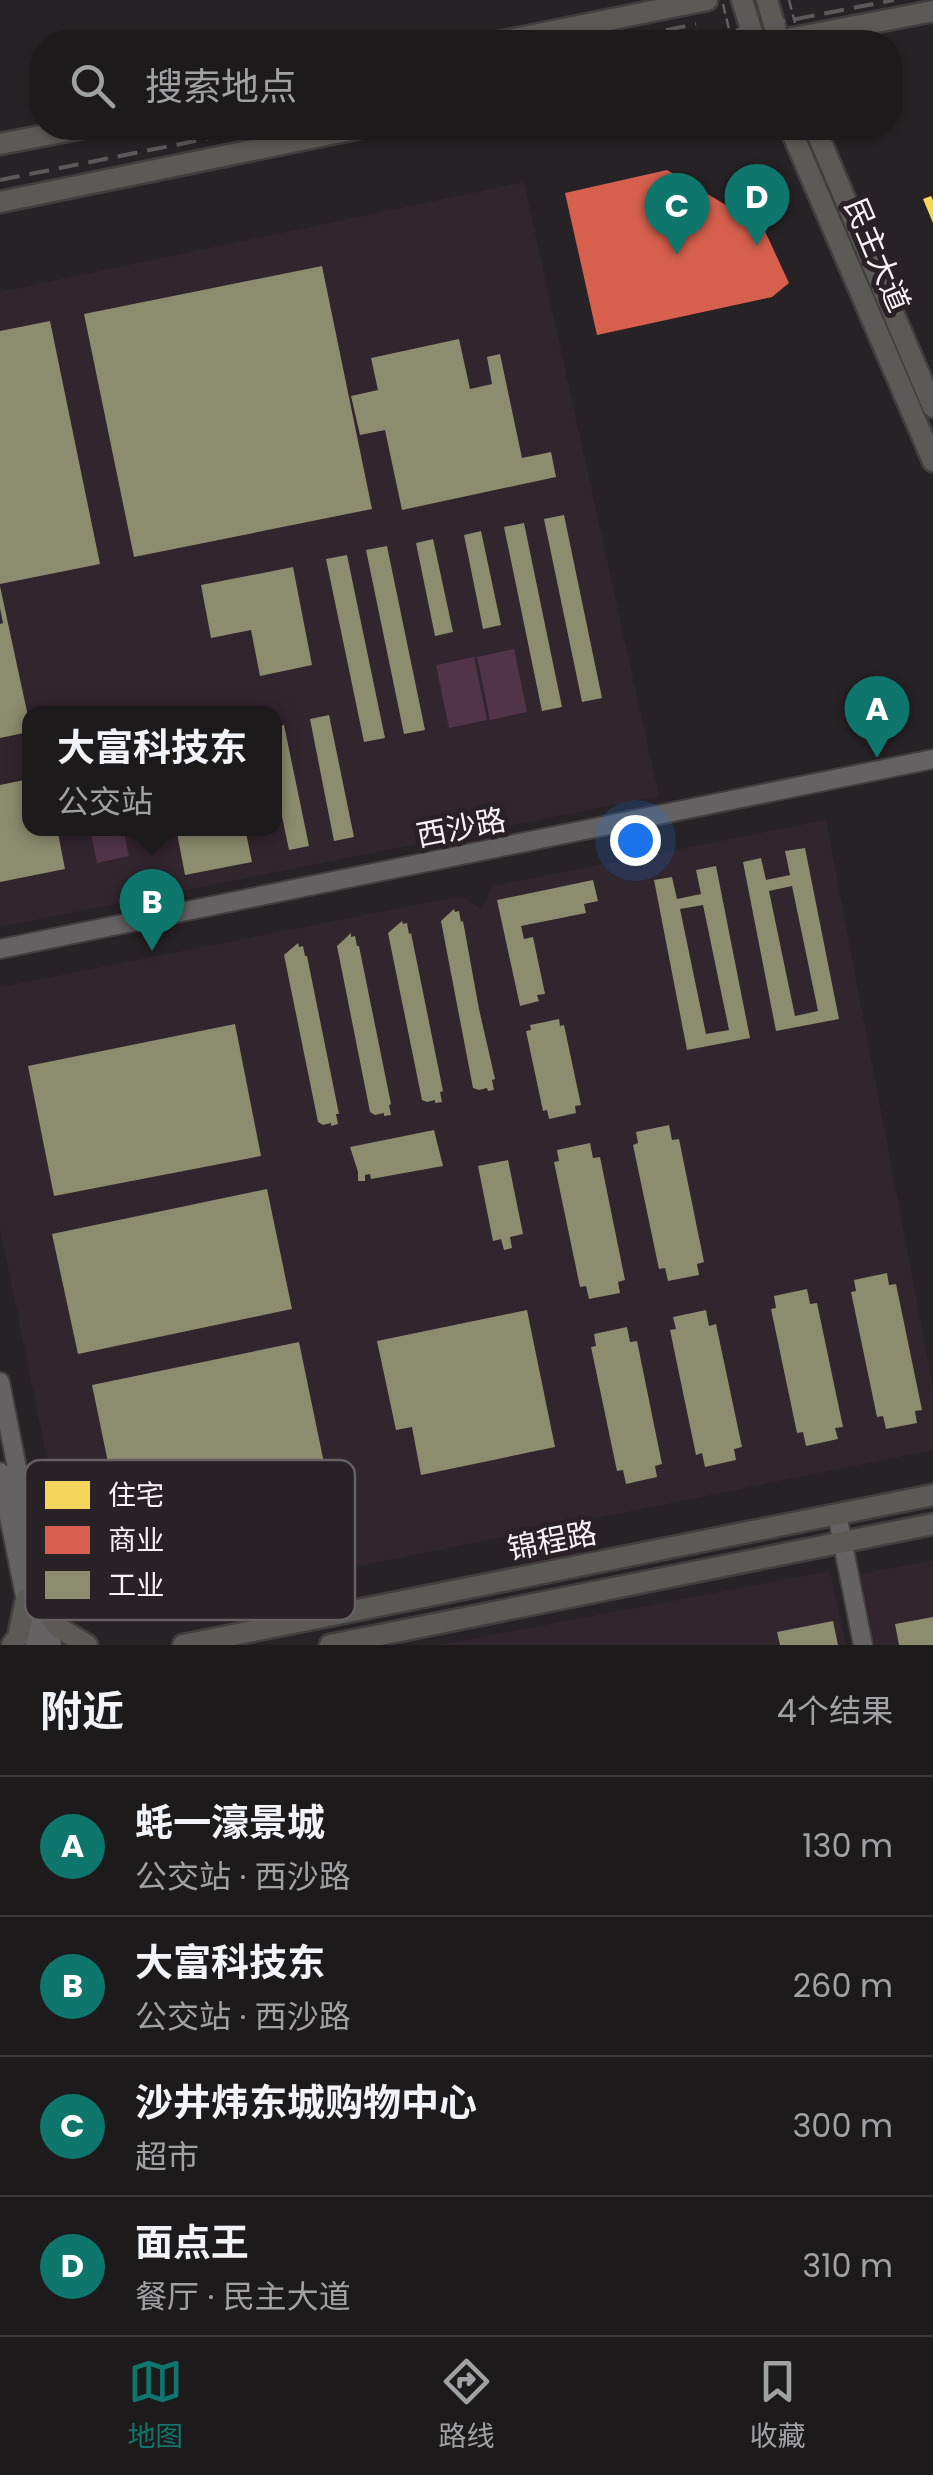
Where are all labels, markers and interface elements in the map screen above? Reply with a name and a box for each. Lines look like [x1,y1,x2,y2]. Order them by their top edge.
search box [30,30,903,140]
icon: search [65,58,120,113]
text: 搜索地点 [145,60,297,113]
pin: D [724,164,790,246]
pin: C [644,172,710,255]
street label: 民主大道 [834,191,921,318]
pin: A [844,676,910,758]
popup [22,706,282,836]
text: 大富科技东 [57,721,247,774]
text: 公交站 [57,779,153,824]
street label: 西沙路 [413,798,509,857]
your location [610,815,661,866]
pin: B [120,868,184,951]
legend [25,1460,355,1620]
text: 住宅 [108,1476,164,1515]
street label: 锦程路 [504,1511,600,1570]
text: 商业 [108,1521,164,1560]
text: 工业 [108,1566,164,1605]
text: 附近 [40,1682,124,1741]
text: 4个结果 [777,1688,893,1733]
text: 蚝一濠景城 [135,1796,325,1849]
text: A [61,1823,84,1868]
text: 130 m [802,1823,893,1868]
text: 公交站 · 西沙路 [135,1854,351,1899]
text: 大富科技东 [135,1936,325,1989]
text: B [62,1963,83,2008]
text: 260 m [793,1963,893,2008]
text: 公交站 · 西沙路 [135,1994,351,2039]
text: 沙井炜东城购物中心 [135,2076,477,2129]
text: C [60,2103,85,2148]
text: 300 m [792,2103,893,2148]
text: 超市 [135,2134,199,2179]
text: 面点王 [135,2216,249,2269]
text: D [61,2243,84,2288]
text: 310 m [802,2243,893,2288]
text: 餐厅 · 民主大道 [135,2274,351,2319]
tab: 地图 [127,2354,184,2458]
tab: 路线 [438,2354,495,2458]
tab: 收藏 [749,2354,806,2458]

